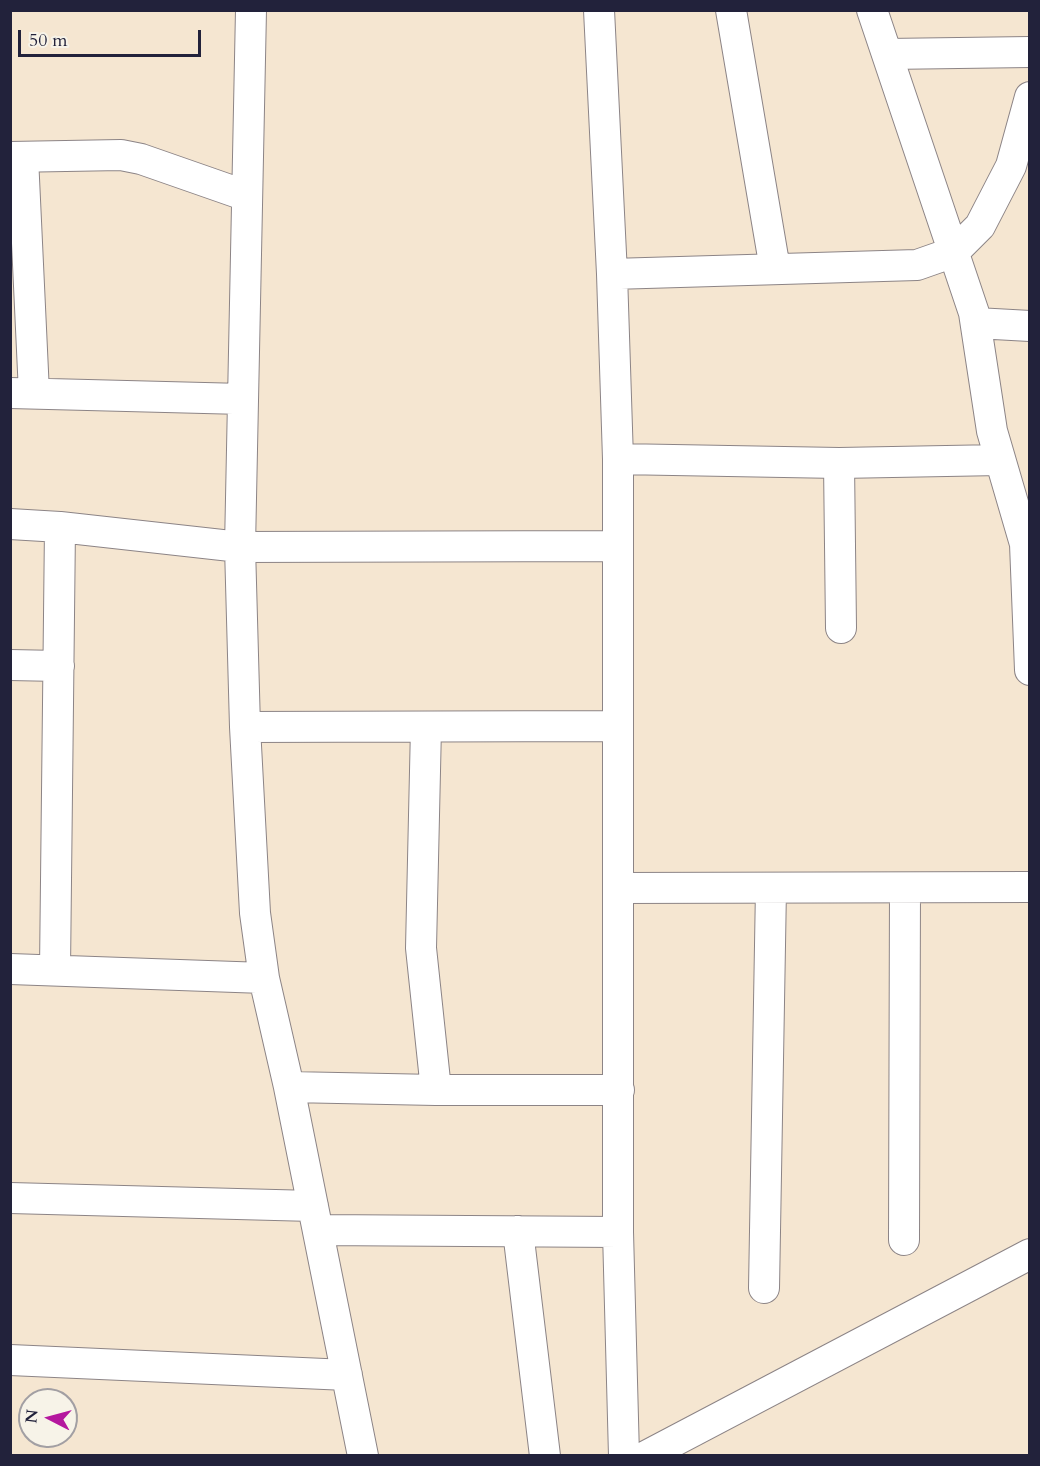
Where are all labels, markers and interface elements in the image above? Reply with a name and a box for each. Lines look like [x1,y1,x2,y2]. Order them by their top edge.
scale bar [21,18,204,56]
text: 50 m [29,28,68,53]
north arrow [18,1388,78,1448]
text: N [20,1408,44,1424]

